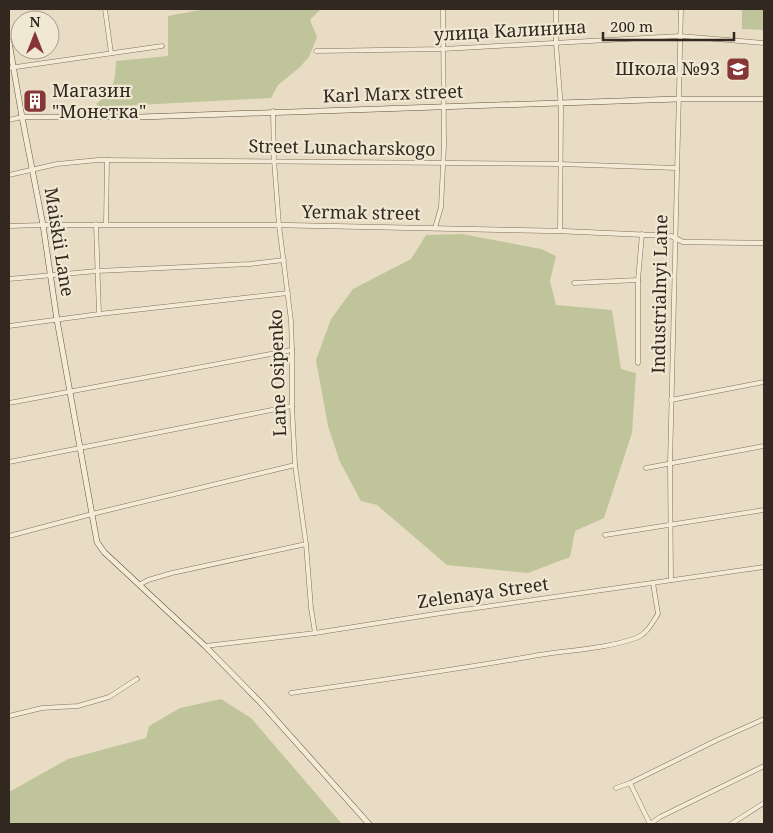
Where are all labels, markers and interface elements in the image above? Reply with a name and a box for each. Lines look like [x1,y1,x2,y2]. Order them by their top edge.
north arrow [10,10,60,60]
scale bar [603,10,734,42]
text: N [29,12,41,31]
street label: улица Калинина [433,14,587,46]
text: 200 m [610,16,653,36]
place label: Школа №93 [615,56,720,80]
school or university icon: Школа №93 [725,56,751,82]
place label: Магазин "Монетка" [52,78,146,123]
street label: Karl Marx street [322,79,464,107]
building icon: Магазин "Монетка" [22,88,48,114]
street label: Street Lunacharskogo [248,133,436,161]
street label: Maiskii Lane [40,186,80,298]
street label: Yermak street [300,199,421,225]
street label: Industrialnyi Lane [646,214,672,374]
street label: Lane Osipenko [263,309,291,437]
street label: Zelenaya Street [416,571,550,613]

